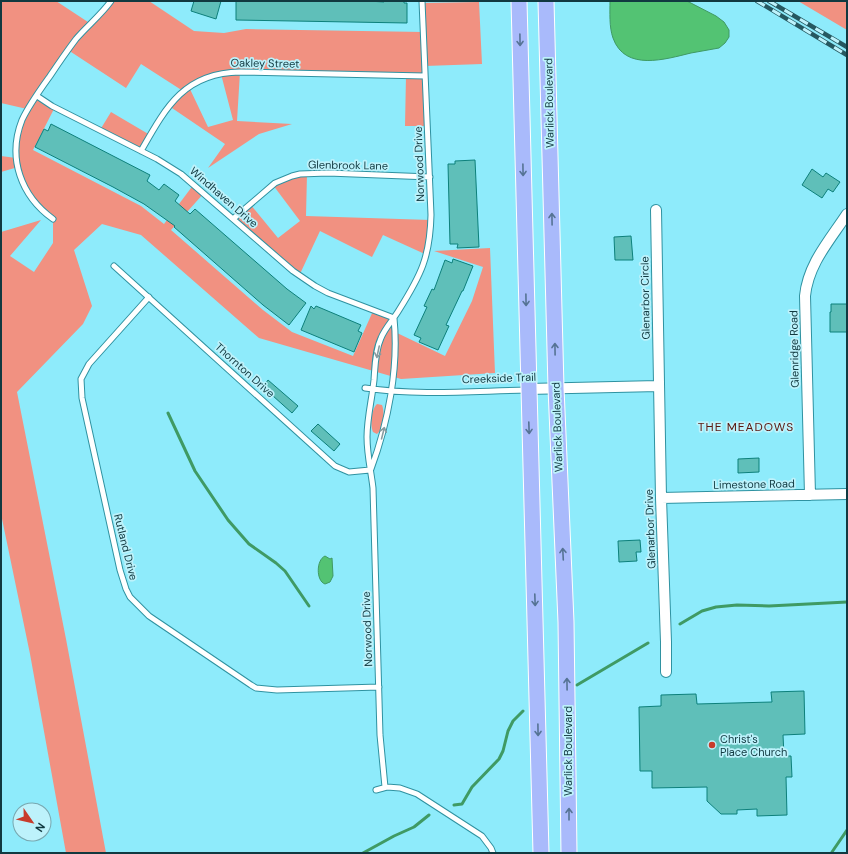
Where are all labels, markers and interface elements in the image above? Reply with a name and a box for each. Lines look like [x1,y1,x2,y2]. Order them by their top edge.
one-way arrow [516,33,524,46]
street label: Oakley Street [231,55,299,71]
street label: Warlick Boulevard [541,58,557,148]
street label: Norwood Drive [411,126,427,202]
street label: Glenbrook Lane [308,157,388,173]
one-way arrow [519,163,527,176]
street label: Windhaven Drive [187,164,261,230]
one-way arrow [548,213,555,226]
street label: Glenarbor Circle [637,256,653,340]
one-way arrow [522,293,530,306]
street label: Glenridge Road [786,310,802,388]
street label: Thornton Drive [212,340,278,400]
one-way arrow [551,343,559,356]
one-way arrow [373,345,381,358]
street label: Creekside Trail [462,370,536,386]
street label: Warlick Boulevard [548,382,566,472]
district label: THE MEADOWS [698,419,794,435]
one-way arrow [525,421,533,434]
one-way arrow [380,427,387,440]
street label: Limestone Road [713,476,795,492]
street label: Glenarbor Drive [642,489,658,569]
street label: Rutland Drive [111,512,141,582]
one-way arrow [559,548,566,561]
street label: Norwood Drive [359,591,375,667]
one-way arrow [531,593,538,606]
one-way arrow [564,678,571,691]
street label: Warlick Boulevard [561,706,575,796]
one-way arrow [534,723,542,736]
place label: Christ's Place Church [720,732,787,759]
marker: Christ's Place Church [707,740,717,750]
north arrow [12,802,52,842]
one-way arrow [565,808,572,821]
text: N [32,820,48,835]

